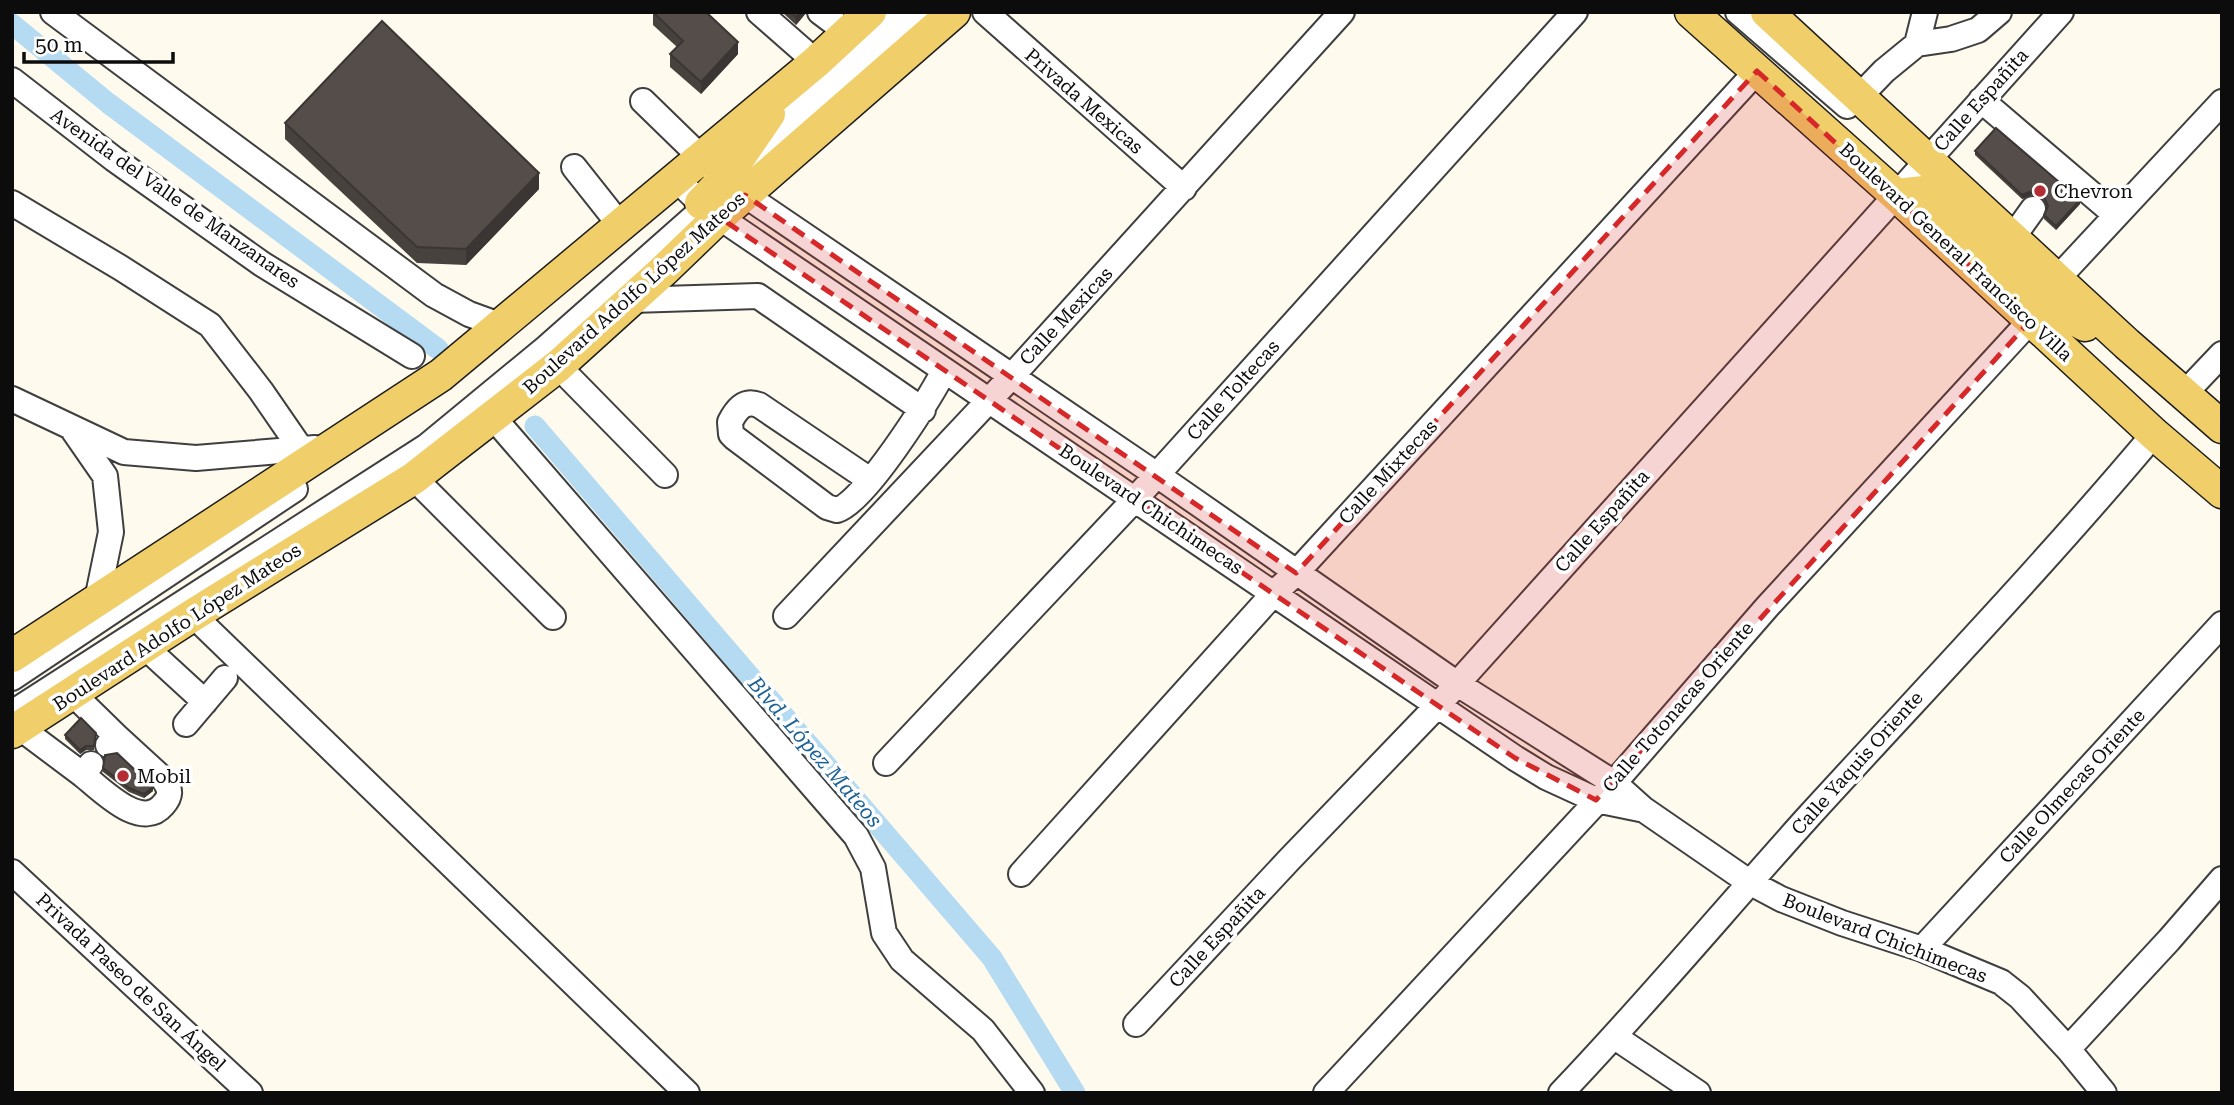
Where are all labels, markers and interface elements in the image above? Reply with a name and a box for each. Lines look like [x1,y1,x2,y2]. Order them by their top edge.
scale bar [24,21,173,65]
text: 50 m [35,33,83,57]
street label: Privada Mexicas [1020,43,1148,159]
street label: Calle Españita [1929,43,2034,156]
street label: Avenida del Valle de Manzanares [46,103,304,293]
street label: Boulevard General Francisco Villa [1835,138,2078,367]
place label: Chevron [2054,180,2133,203]
marker: Chevron [2032,183,2048,199]
street label: Boulevard Adolfo López Mateos [518,187,750,399]
street label: Calle Mexicas [1015,262,1117,370]
street label: Calle Toltecas [1182,335,1284,445]
street label: Calle Mixtecas [1334,415,1442,529]
street label: Boulevard Chichimecas [1055,439,1247,579]
street label: Calle Españita [1550,464,1655,577]
street label: Boulevard Adolfo López Mateos [49,538,305,716]
street label: Calle Totonacas Oriente [1598,617,1758,797]
water label: Blvd. López Mateos [742,671,887,832]
street label: Calle Yaquis Oriente [1786,686,1928,840]
street label: Calle Olmecas Oriente [1994,704,2150,868]
place label: Mobil [137,765,191,788]
marker: Mobil [115,768,131,784]
street label: Calle Españita [1164,881,1270,993]
street label: Privada Paseo de San Ángel [31,888,231,1076]
street label: Boulevard Chichimecas [1780,888,1990,988]

